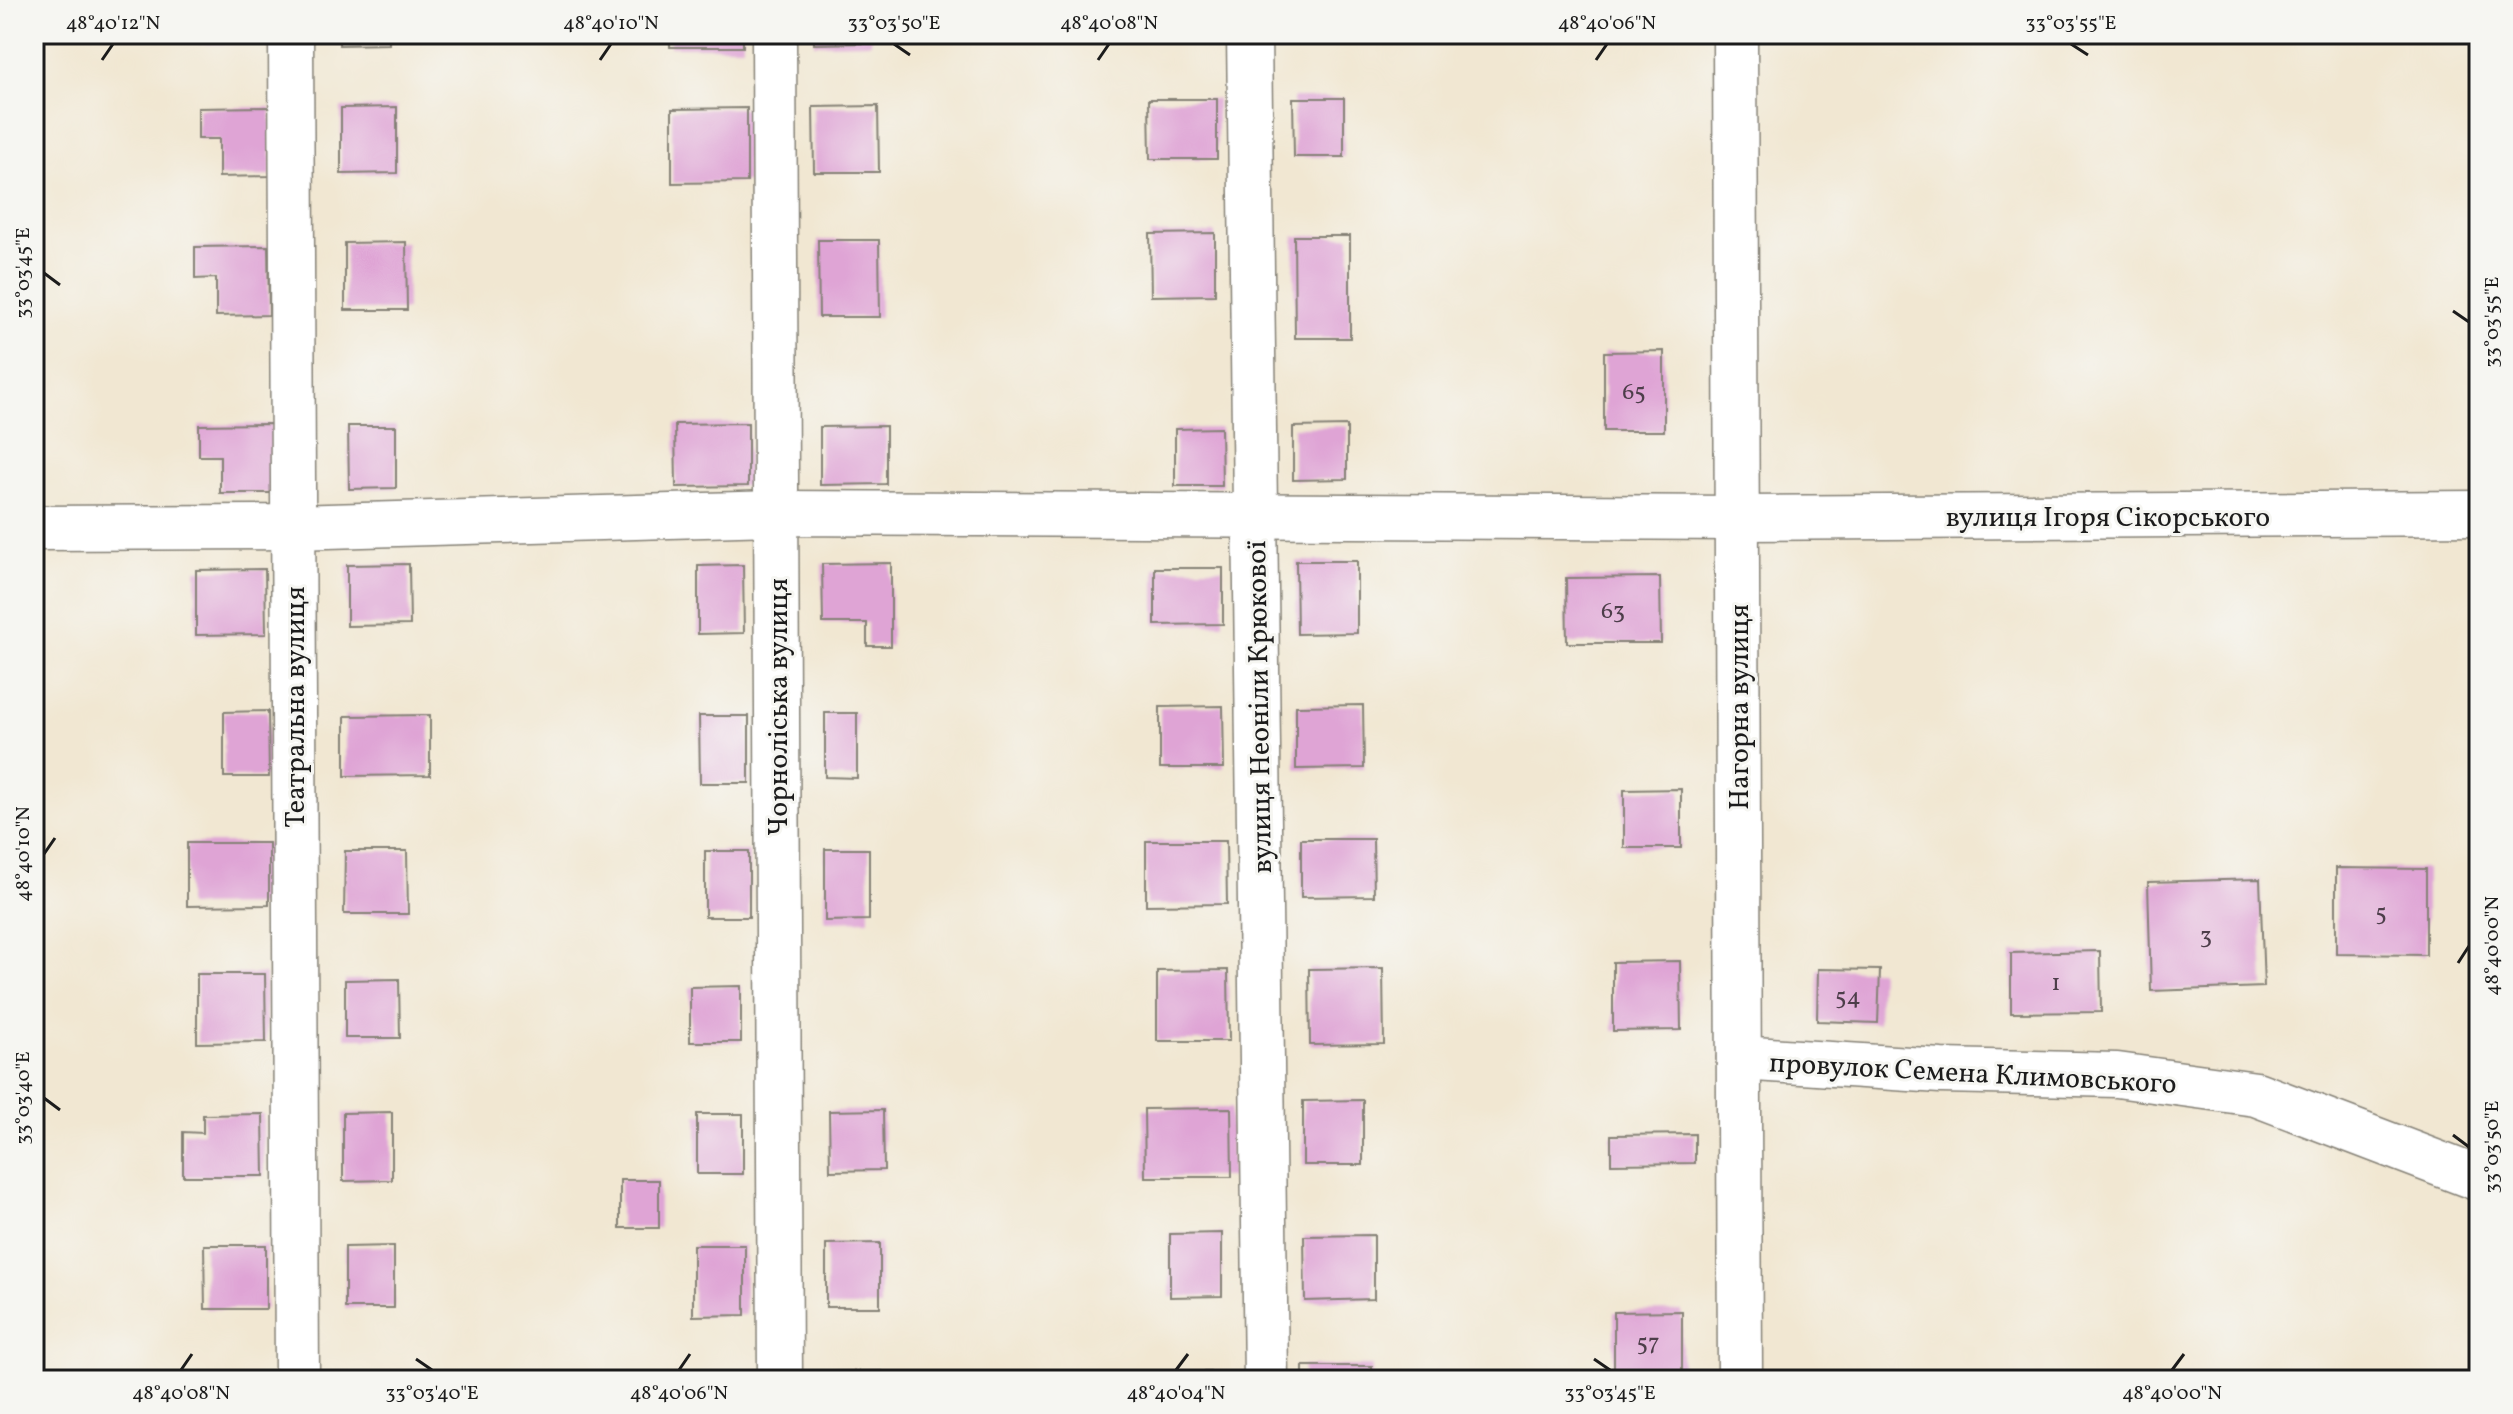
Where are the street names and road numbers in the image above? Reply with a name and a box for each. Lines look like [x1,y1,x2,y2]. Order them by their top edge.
street label: вулиця Ігоря Сікорського [1946,499,2270,538]
street label: вулиця Неоніли Крюкової [1238,540,1283,874]
street label: Чорноліська вулиця [760,578,799,836]
street label: Театральна вулиця [277,586,316,828]
street label: Нагорна вулиця [1721,604,1760,810]
street label: провулок Семена Климовського [1768,1044,2178,1105]

